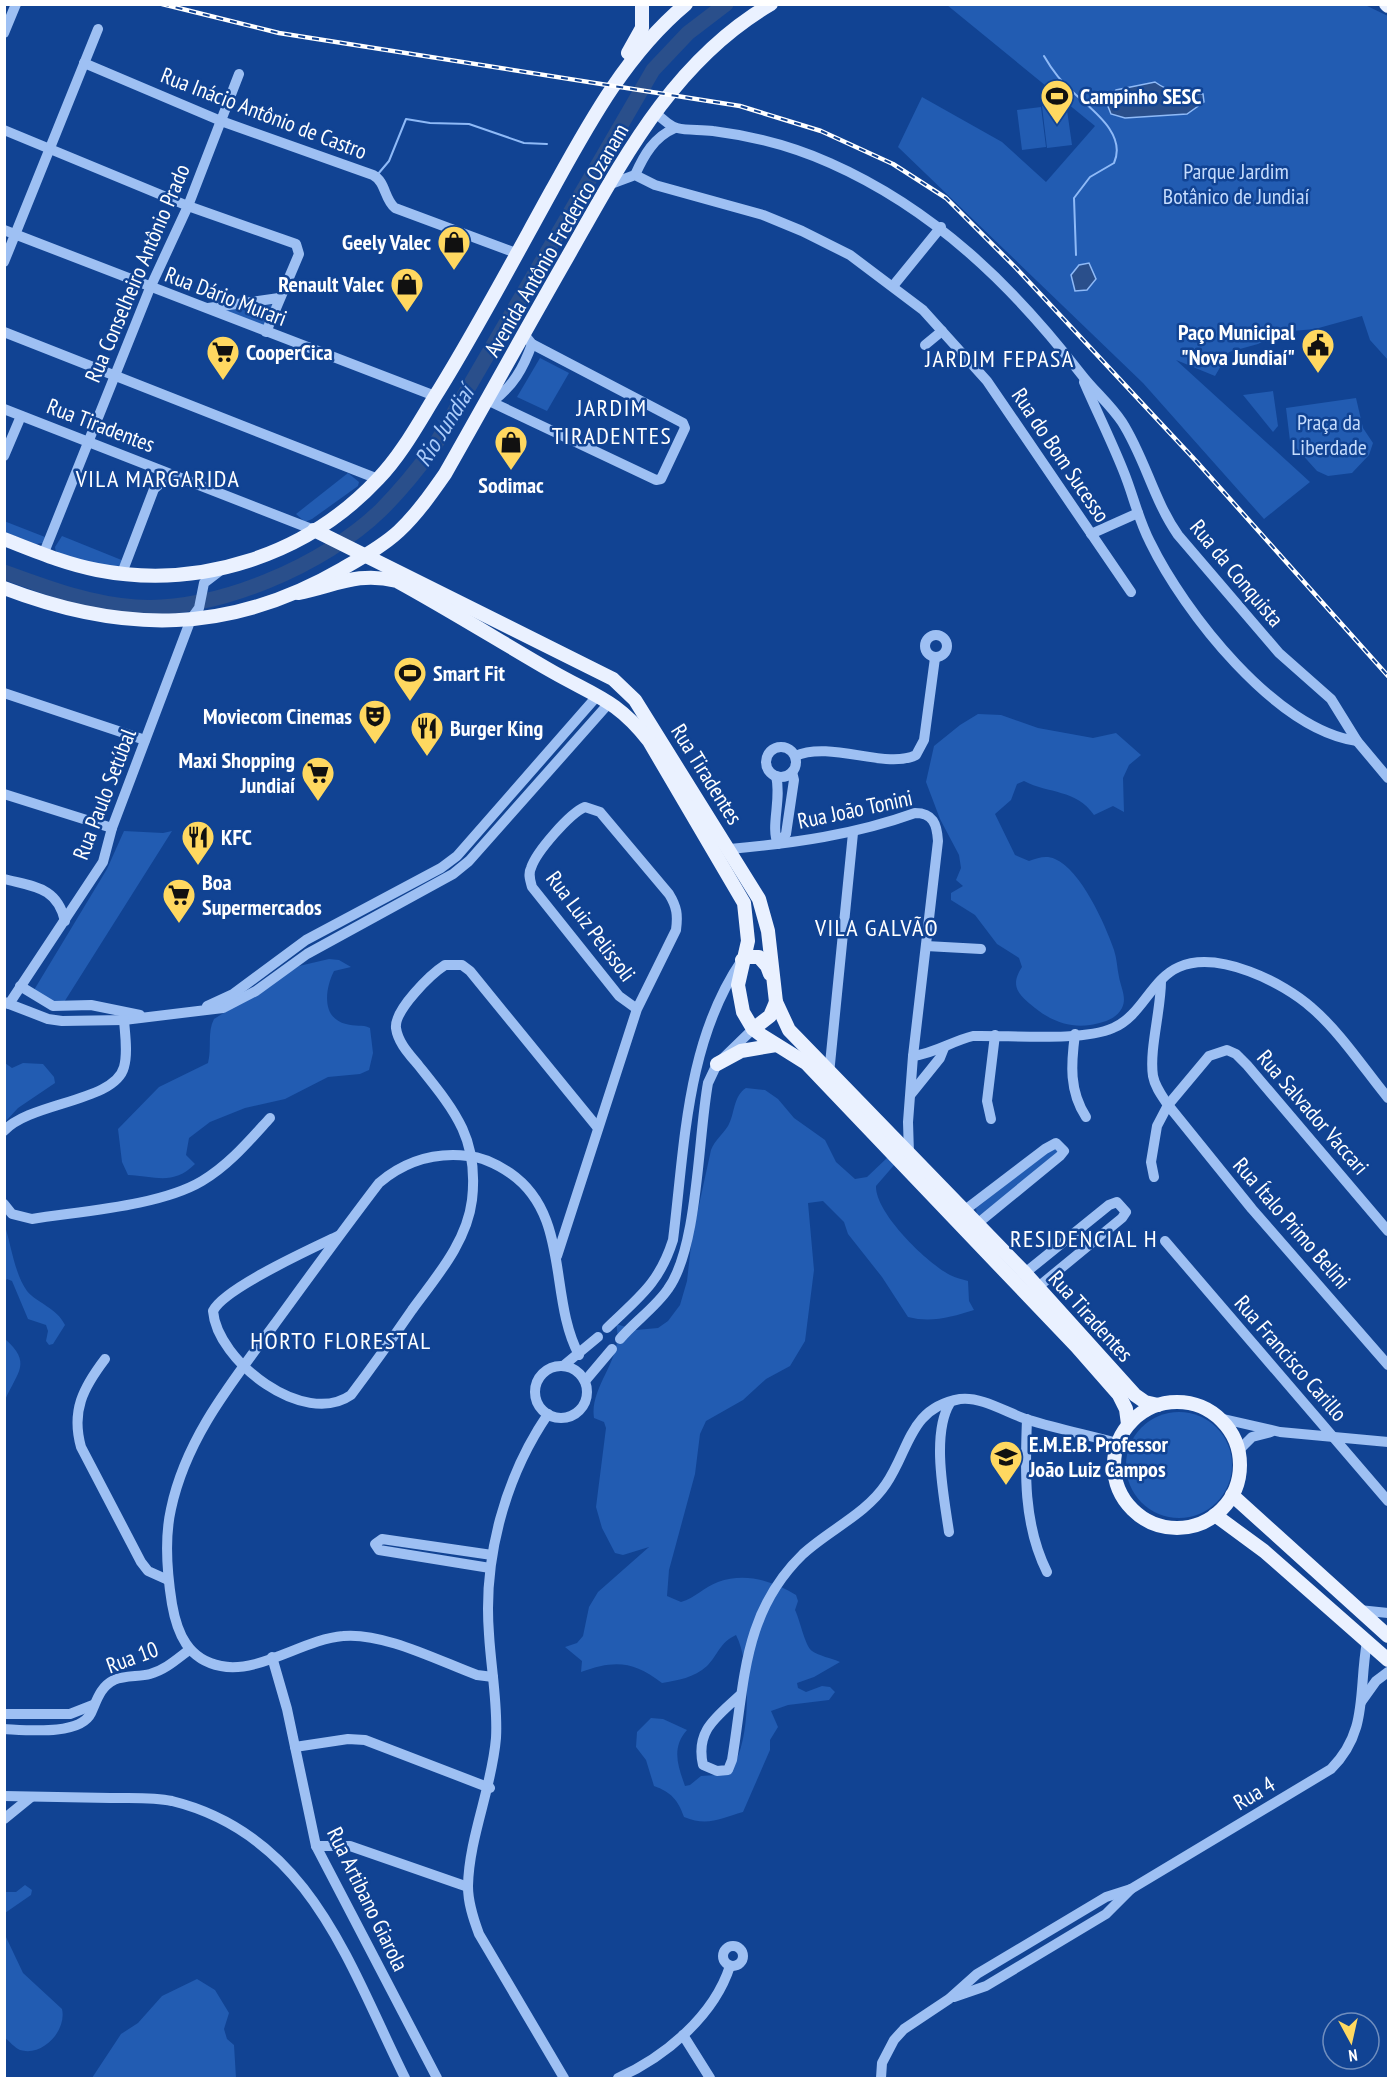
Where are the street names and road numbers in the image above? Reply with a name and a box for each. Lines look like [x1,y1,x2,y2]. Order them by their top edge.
street label: Rua Inácio Antônio de Castro [157,61,371,165]
street label: Avenida Antônio Frederico Ozanam [478,118,634,362]
street label: Rua Conselheiro Antônio Prado [78,160,196,386]
street label: Rua Dário Murari [161,260,291,332]
street label: Rua do Bom Sucesso [1006,382,1116,528]
street label: Rua Tiradentes [43,392,159,458]
street label: Rua da Conquista [1184,514,1290,632]
street label: Rua Tiradentes [665,719,749,829]
street label: Rua Paulo Setúbal [66,724,142,863]
street label: Rua João Tonini [795,783,915,835]
street label: Rua Luiz Pelissoli [540,865,642,987]
street label: Rua Salvador Vaccari [1251,1044,1375,1180]
street label: Rua Ítalo Primo Belini [1227,1151,1357,1295]
street label: Rua Tiradentes [1043,1265,1139,1367]
street label: Rua Francisco Carillo [1229,1289,1353,1427]
street label: Rua 10 [102,1635,162,1679]
street label: Rua 4 [1228,1770,1280,1816]
street label: Rua Artibano Giarola [321,1822,415,1976]

